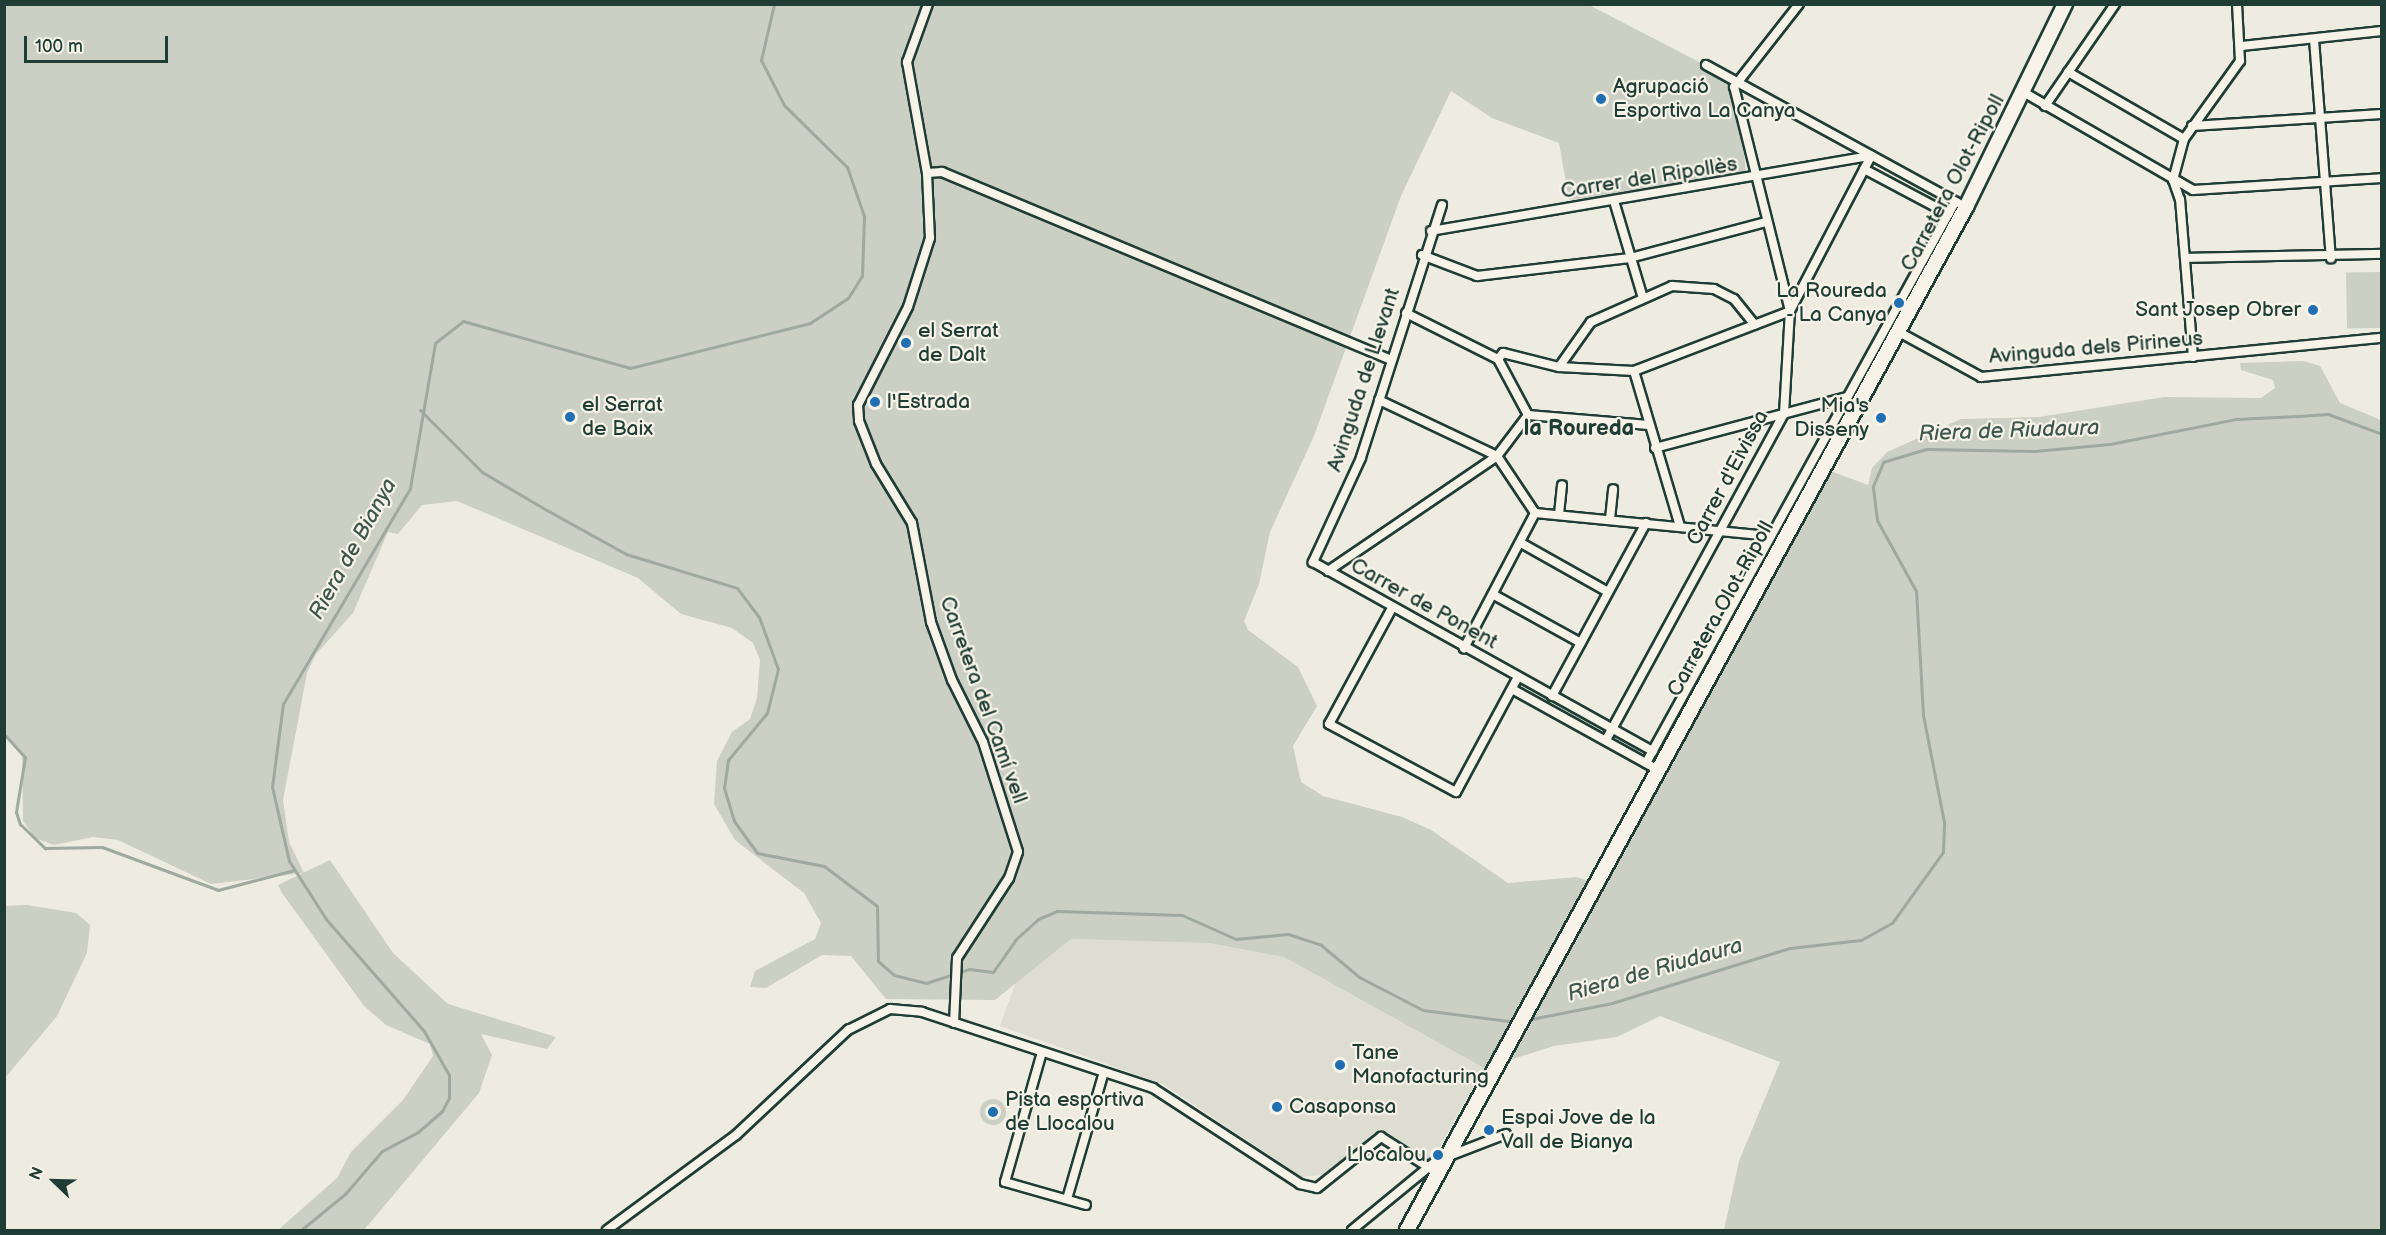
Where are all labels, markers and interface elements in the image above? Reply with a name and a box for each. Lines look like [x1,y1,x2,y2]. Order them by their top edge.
scale bar [27,24,171,62]
text: 100 m [35,36,83,57]
place label: Agrupació Esportiva La Canya [1613,74,1796,124]
street label: Carretera Olot-Ripoll [1896,90,2010,276]
marker: Agrupació Esportiva La Canya [1594,92,1608,106]
street label: Carrer del Ripollès [1559,152,1739,204]
place label: La Roureda - La Canya [1776,278,1887,328]
street label: Avinguda de Llevant [1322,285,1406,475]
marker: La Roureda - La Canya [1892,296,1906,310]
place label: Sant Josep Obrer [2134,297,2301,323]
marker: Sant Josep Obrer [2306,303,2320,317]
place label: el Serrat de Dalt [918,318,999,368]
street label: Avinguda dels Pirineus [1988,326,2204,370]
marker: el Serrat de Dalt [899,336,913,350]
place label: l'Estrada [887,389,970,415]
place label: el Serrat de Baix [582,392,663,442]
place label: Mia's Disseny [1794,393,1869,443]
marker: l'Estrada [868,395,882,409]
street label: Carrer d'Eivissa [1682,406,1774,550]
marker: el Serrat de Baix [563,410,577,424]
marker: Mia's Disseny [1874,411,1888,425]
water label: Riera de Riudaura [1918,415,2100,447]
district label: la Roureda [1524,416,1634,442]
water label: Riera de Bianya [303,474,403,624]
street label: Carretera Olot-Ripoll [1662,517,1780,701]
street label: Carrer de Ponent [1346,553,1502,655]
street label: Carretera del Camí vell [934,593,1032,807]
water label: Riera de Riudaura [1564,932,1746,1008]
place label: Tane Manofacturing [1352,1040,1489,1090]
marker: Tane Manofacturing [1333,1058,1347,1072]
place label: Pista esportiva de Llocalou [1005,1087,1144,1137]
place label: Casaponsa [1289,1094,1396,1120]
marker: Casaponsa [1270,1100,1284,1114]
marker: Pista esportiva de Llocalou [986,1105,1000,1119]
place label: Espai Jove de la Vall de Bianya [1501,1105,1657,1155]
marker: Espai Jove de la Vall de Bianya [1482,1123,1496,1137]
place label: Llocalou [1346,1142,1426,1168]
marker: Llocalou [1431,1148,1445,1162]
north arrow [24,1151,84,1211]
text: N [26,1165,48,1183]

